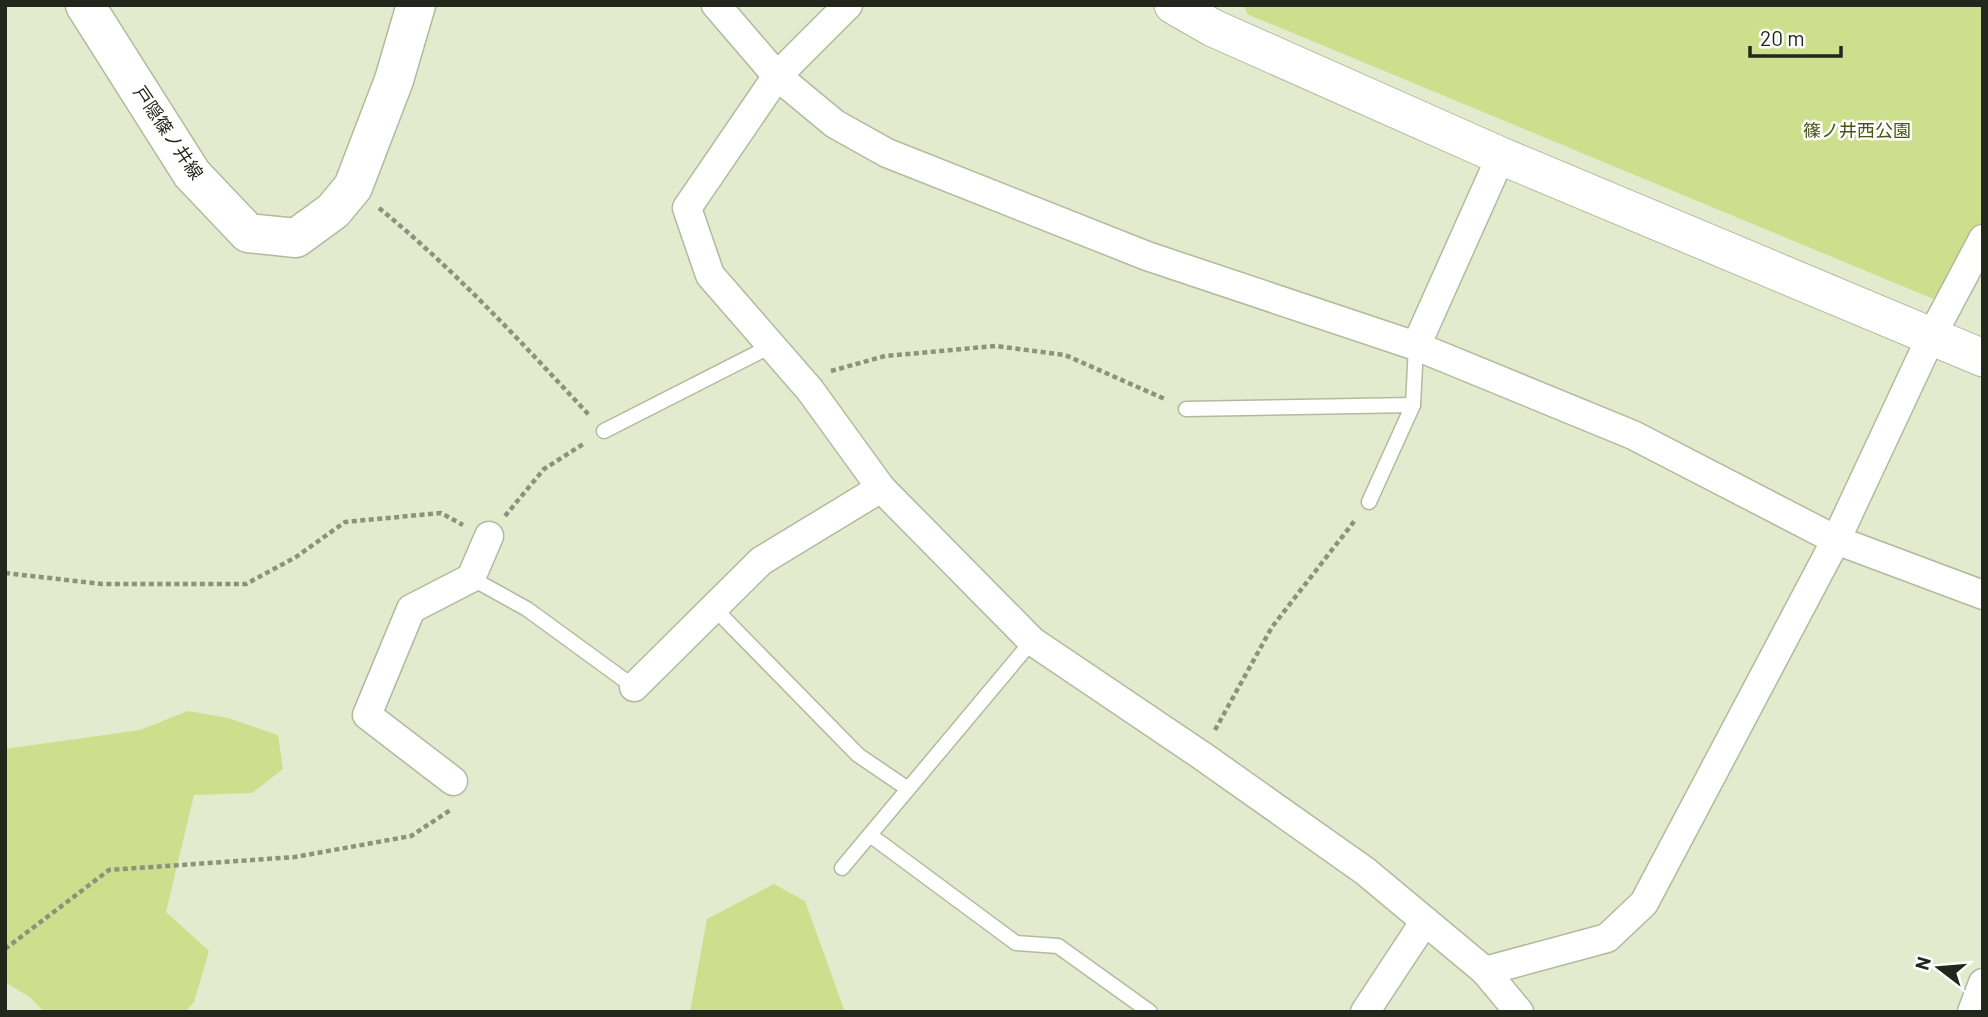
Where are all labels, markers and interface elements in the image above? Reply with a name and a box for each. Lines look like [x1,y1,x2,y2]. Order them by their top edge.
scale bar [1750,14,1841,58]
text: 20 m [1760,25,1805,50]
street label: 戸隠篠ノ井線 [130,82,208,183]
park label: 篠ノ井西公園 [1803,119,1911,141]
north arrow [1904,933,1974,1003]
text: N [1909,954,1935,972]

